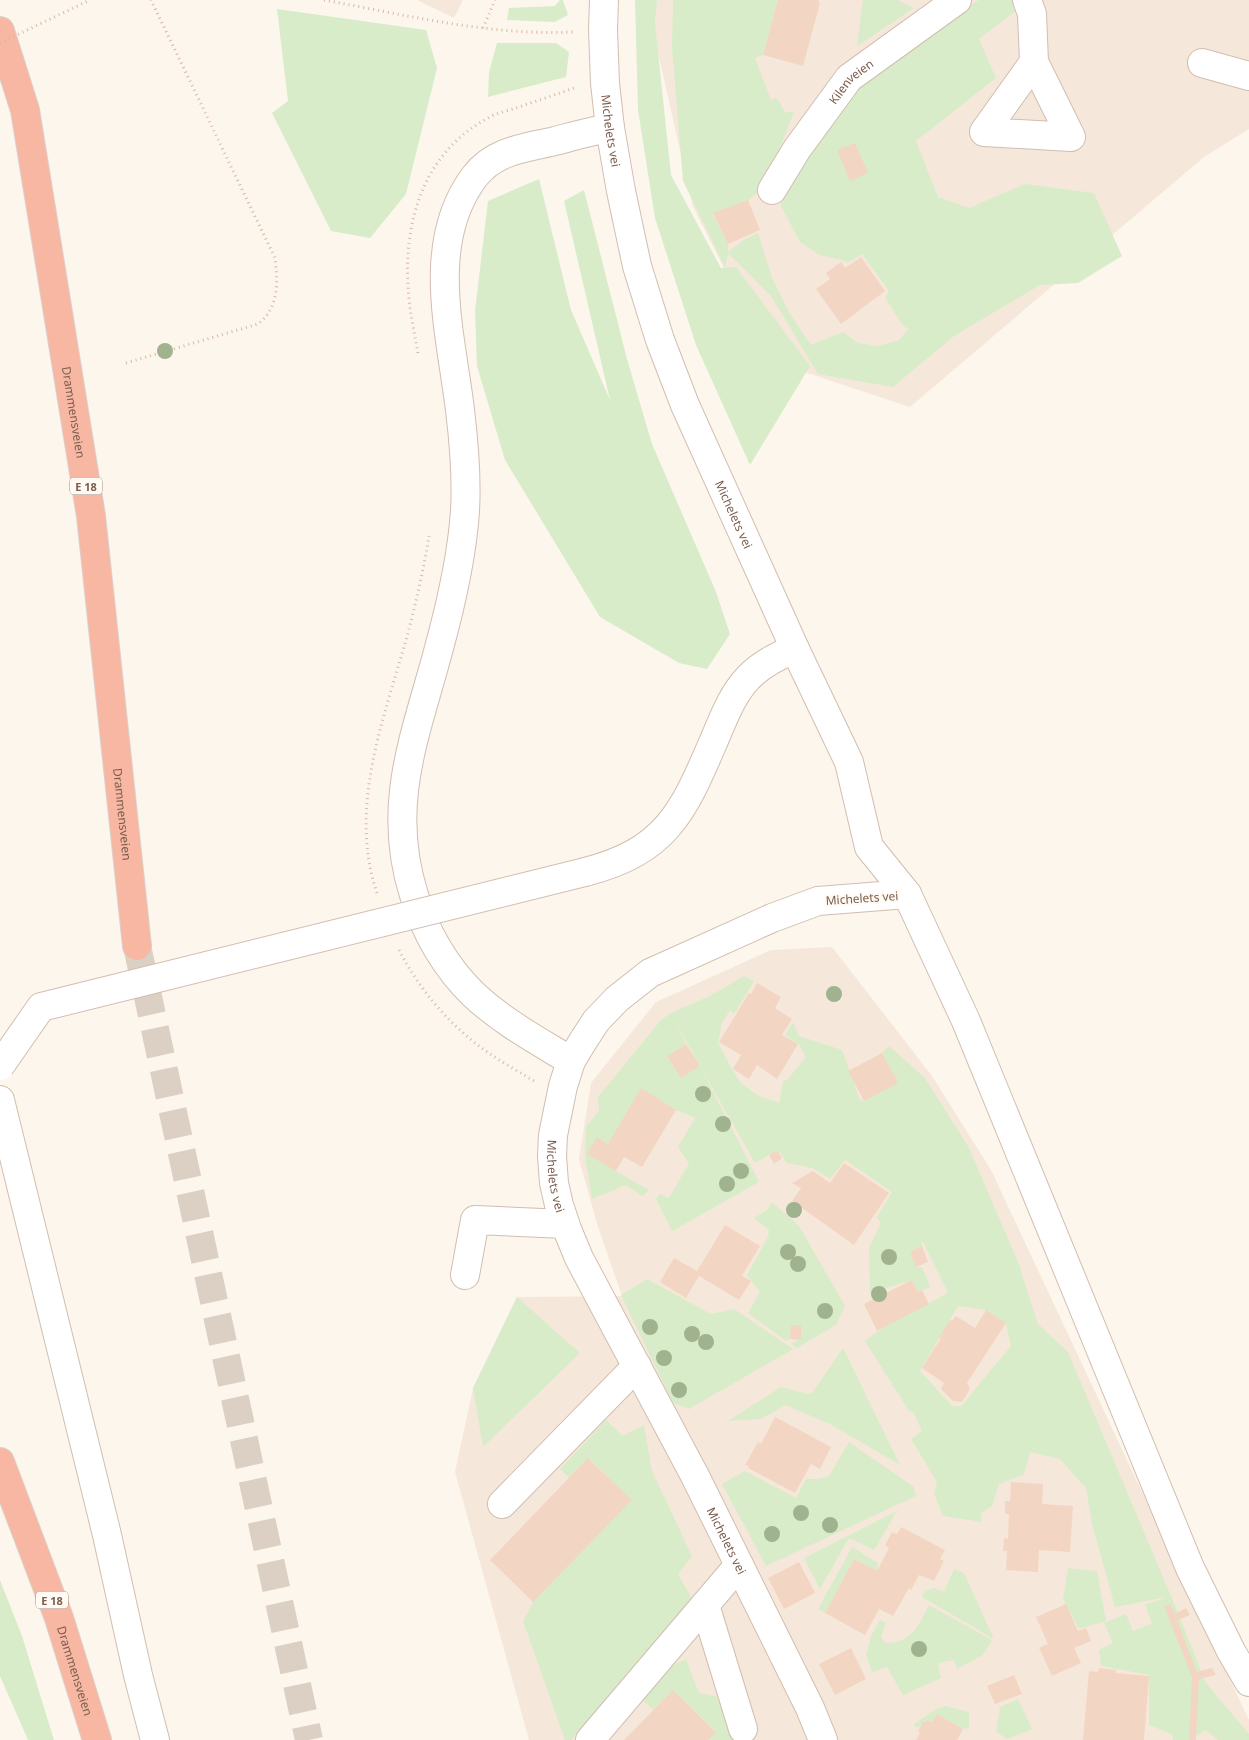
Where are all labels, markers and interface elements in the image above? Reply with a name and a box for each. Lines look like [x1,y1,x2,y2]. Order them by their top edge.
street label: Kilenveien [824,55,877,107]
street label: Michelets vei [598,93,625,168]
street label: Drammensveien [58,365,90,459]
street label: Michelets vei [712,477,757,551]
road number: E 18 [70,478,102,494]
street label: Drammensveien [110,767,136,861]
street label: Michelets vei [825,887,899,909]
street label: Michelets vei [543,1139,569,1214]
street label: Michelets vei [703,1504,751,1577]
road number: E 18 [36,1592,68,1608]
street label: Drammensveien [53,1624,97,1718]

